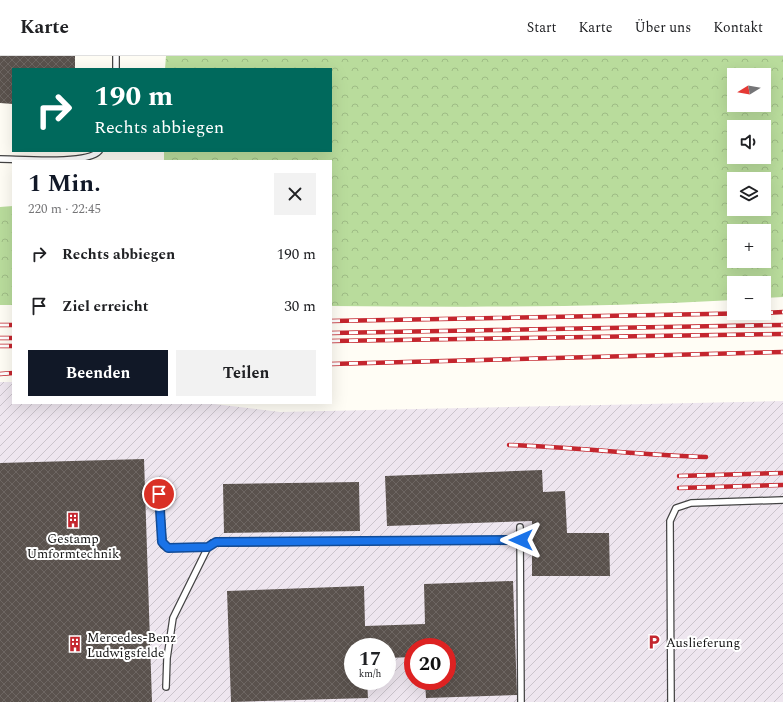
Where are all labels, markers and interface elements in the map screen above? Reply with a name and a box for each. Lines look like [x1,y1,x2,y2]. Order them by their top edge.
text: Karte [20,13,69,42]
text: Start [527,17,557,38]
text: Karte [579,17,612,38]
text: Über uns [634,17,691,38]
text: Kontakt [713,17,763,38]
north arrow [727,68,771,112]
map controls [727,68,771,320]
text: 190 m [94,75,173,118]
icon: right [28,84,80,136]
text: Rechts abbiegen [94,114,224,141]
button: sound [727,120,771,164]
text: 1 Min. [28,166,101,202]
button: layers [727,172,771,216]
button: close [274,173,316,215]
text: 220 m · 22:45 [28,199,101,219]
button: + [727,224,771,268]
icon: right [28,243,50,265]
text: Rechts abbiegen [62,243,175,266]
text: 190 m [277,243,316,266]
button: − [727,276,771,320]
icon: arrive [28,295,50,317]
text: Ziel erreicht [62,295,148,318]
text: 30 m [284,295,316,318]
button: Beenden [28,350,168,396]
button: Teilen [176,350,316,396]
pin [142,477,176,511]
icon: arrive [148,483,170,505]
building icon: Gestamp Umformtechnik [64,511,82,529]
position arrow [500,519,542,561]
place label: Gestamp Umformtechnik [27,529,119,564]
place label: Mercedes-Benz Ludwigsfelde [87,628,176,663]
parking icon: Auslieferung [645,633,663,651]
place label: Auslieferung [666,633,740,653]
building icon: Mercedes-Benz Ludwigsfelde [66,635,84,653]
speed limit sign: 20 [404,638,456,690]
text: 17 [359,644,381,674]
text: km/h [359,666,381,682]

